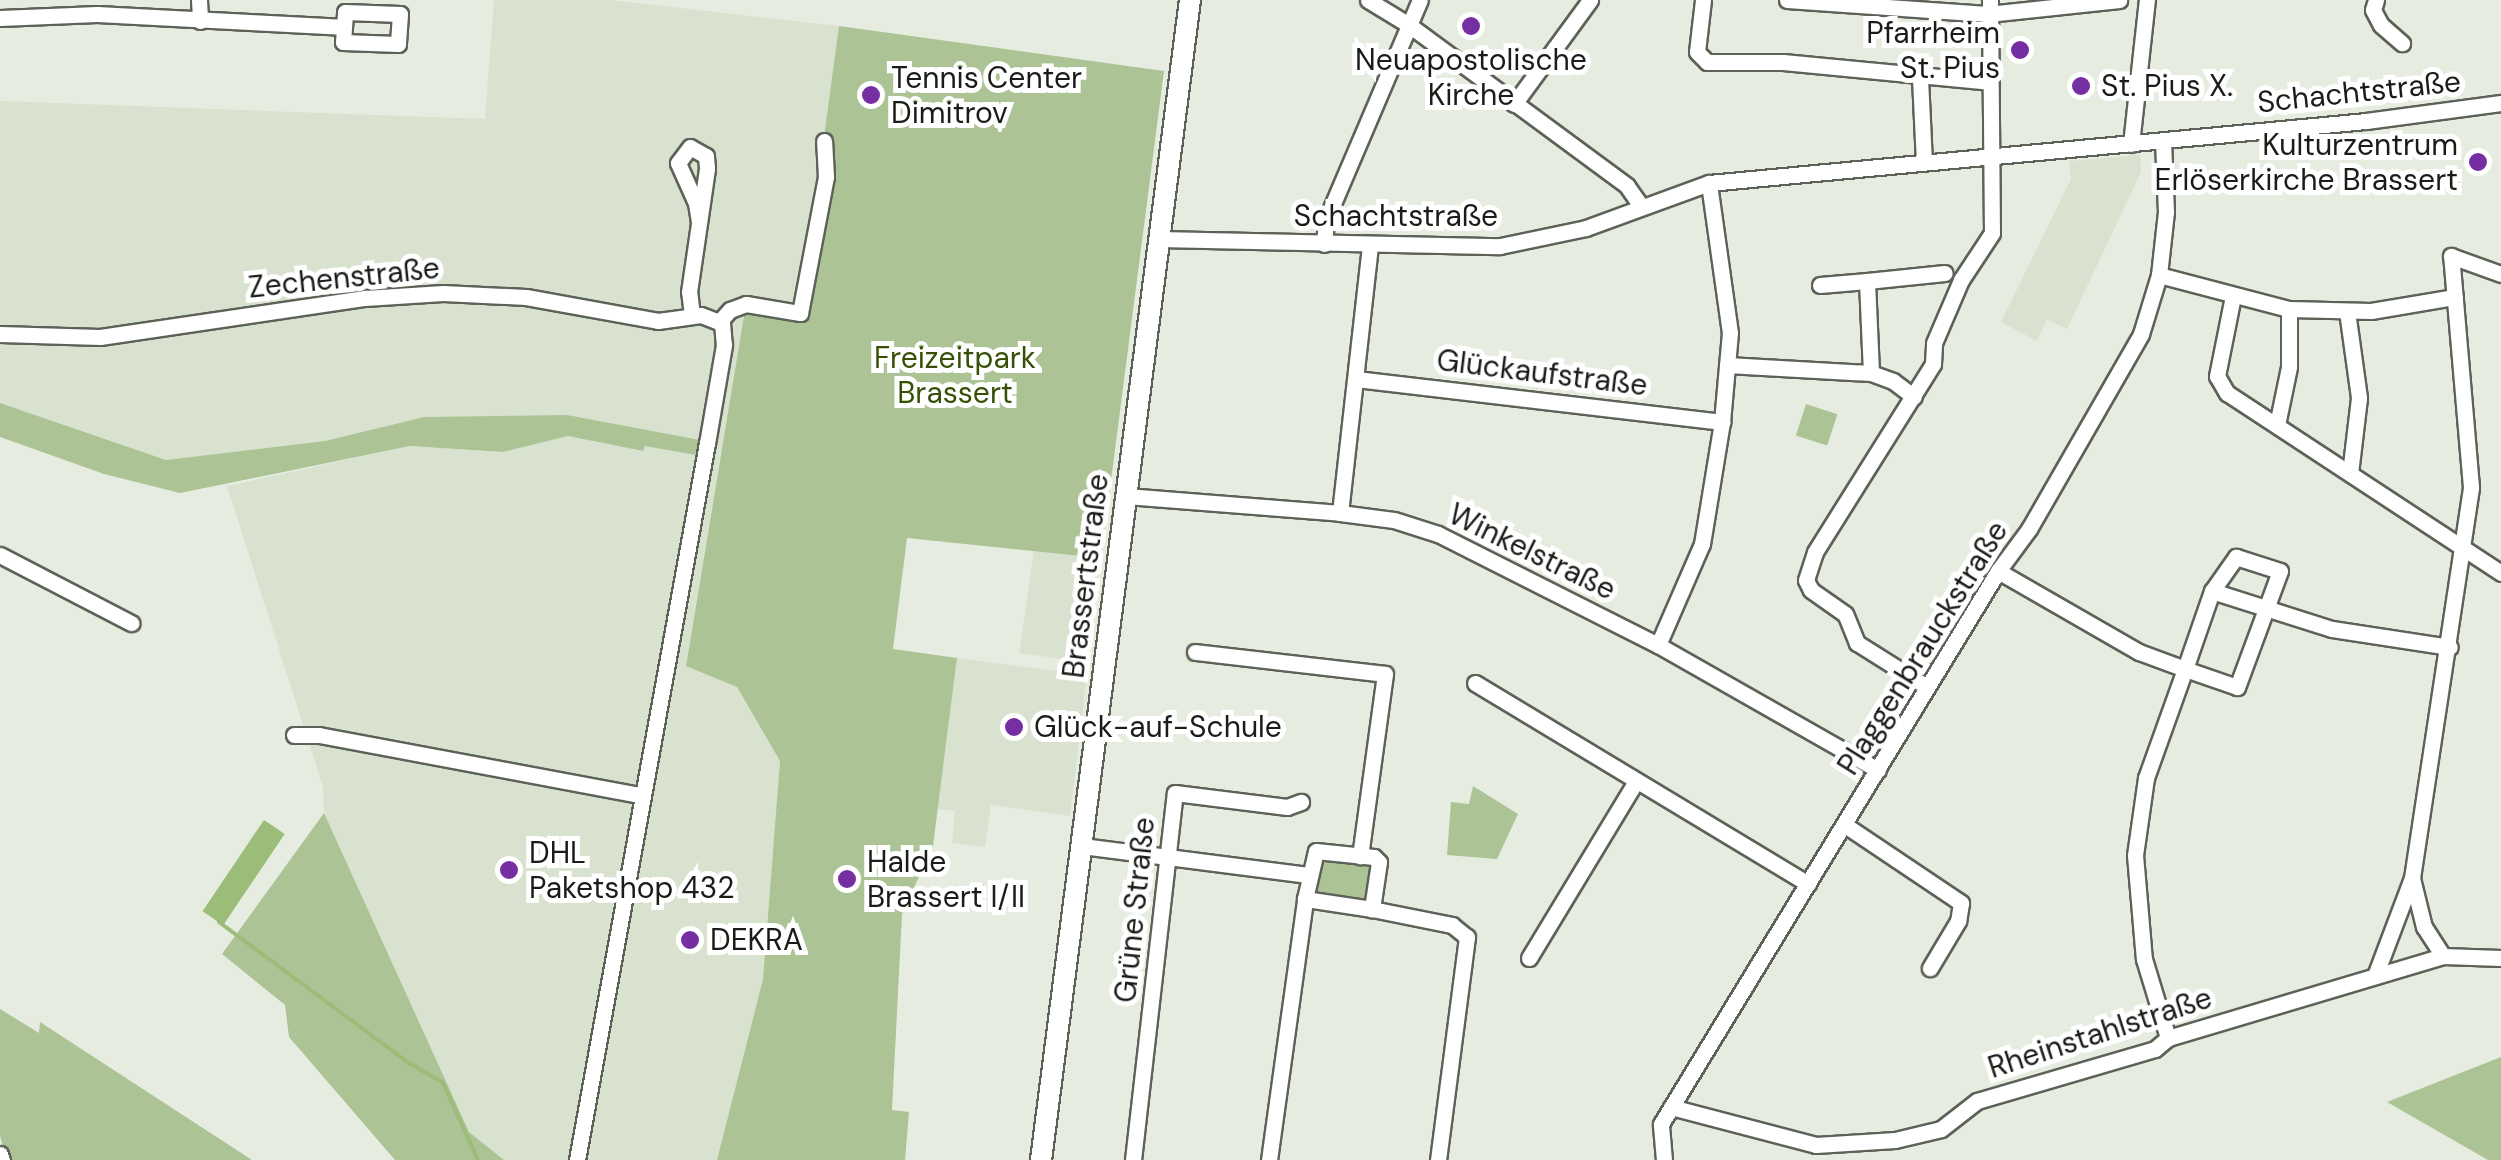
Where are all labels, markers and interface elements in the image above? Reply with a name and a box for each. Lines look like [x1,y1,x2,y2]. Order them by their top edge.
marker: Neuapostolische Kirche [1460,15,1482,37]
place label: Pfarrheim St. Pius [1866,15,2000,86]
marker: Pfarrheim St. Pius [2009,39,2031,61]
place label: Neuapostolische Kirche [1355,42,1587,112]
place label: Tennis Center Dimitrov [891,60,1082,130]
street label: Schachtstraße [2256,63,2462,121]
place label: St. Pius X. [2101,68,2233,104]
marker: St. Pius X. [2070,75,2092,97]
marker: Tennis Center Dimitrov [860,84,882,106]
place label: Kulturzentrum Erlöserkirche Brassert [2154,127,2458,198]
marker: Kulturzentrum Erlöserkirche Brassert [2467,151,2489,173]
street label: Schachtstraße [1294,198,1498,234]
street label: Zechenstraße [247,250,441,306]
park label: Freizeitpark Brassert [874,340,1036,410]
street label: Glückaufstraße [1435,342,1649,404]
street label: Brassertstraße [1056,472,1116,680]
street label: Winkelstraße [1443,496,1621,608]
street label: Plaggenbrauckstraße [1830,514,2016,782]
place label: Glück-auf-Schule [1034,709,1282,745]
marker: Glück-auf-Schule [1003,716,1025,738]
street label: Grüne Straße [1107,815,1163,1005]
place label: DHL Paketshop 432 [529,835,734,906]
place label: Halde Brassert I/II [867,844,1025,914]
marker: DHL Paketshop 432 [498,859,520,881]
marker: Halde Brassert I/II [836,868,858,890]
place label: DEKRA [710,922,803,958]
marker: DEKRA [679,929,701,951]
street label: Rheinstahlstraße [1984,980,2216,1086]

